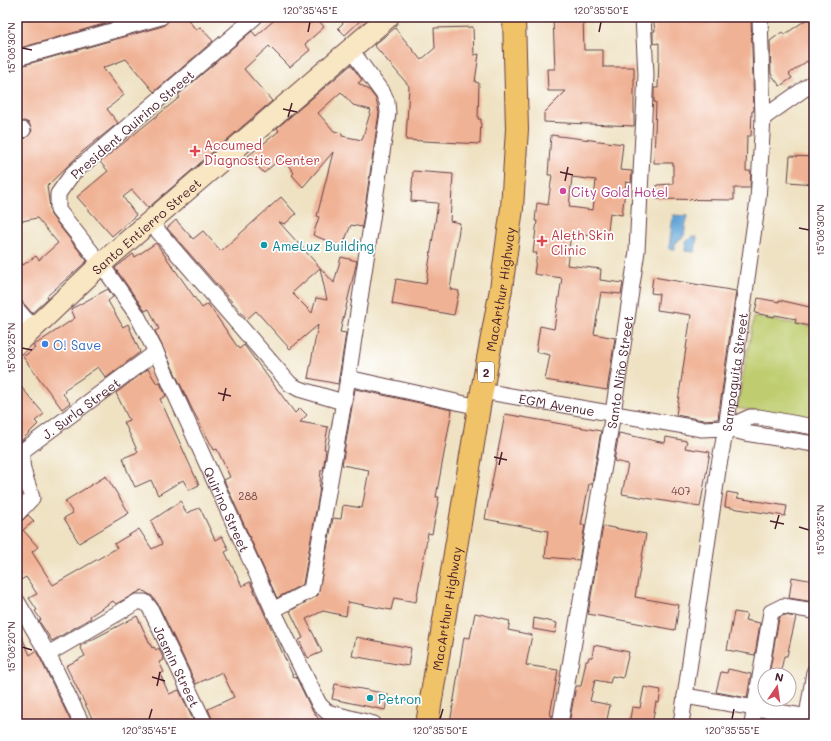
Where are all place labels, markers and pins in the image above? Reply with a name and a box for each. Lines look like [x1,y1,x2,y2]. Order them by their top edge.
place label: Accumed Diagnostic Center [204,136,320,168]
marker: Accumed Diagnostic Center [189,145,201,157]
place label: City Gold Hotel [571,183,668,200]
marker: City Gold Hotel [558,186,568,196]
place label: Aleth Skin Clinic [551,226,614,258]
marker: Aleth Skin Clinic [536,235,548,247]
place label: AmeLuz Building [272,237,374,254]
marker: AmeLuz Building [259,240,269,250]
place label: O! Save [53,336,101,353]
marker: O! Save [40,339,50,349]
place label: Petron [378,690,421,707]
marker: Petron [365,693,375,703]

